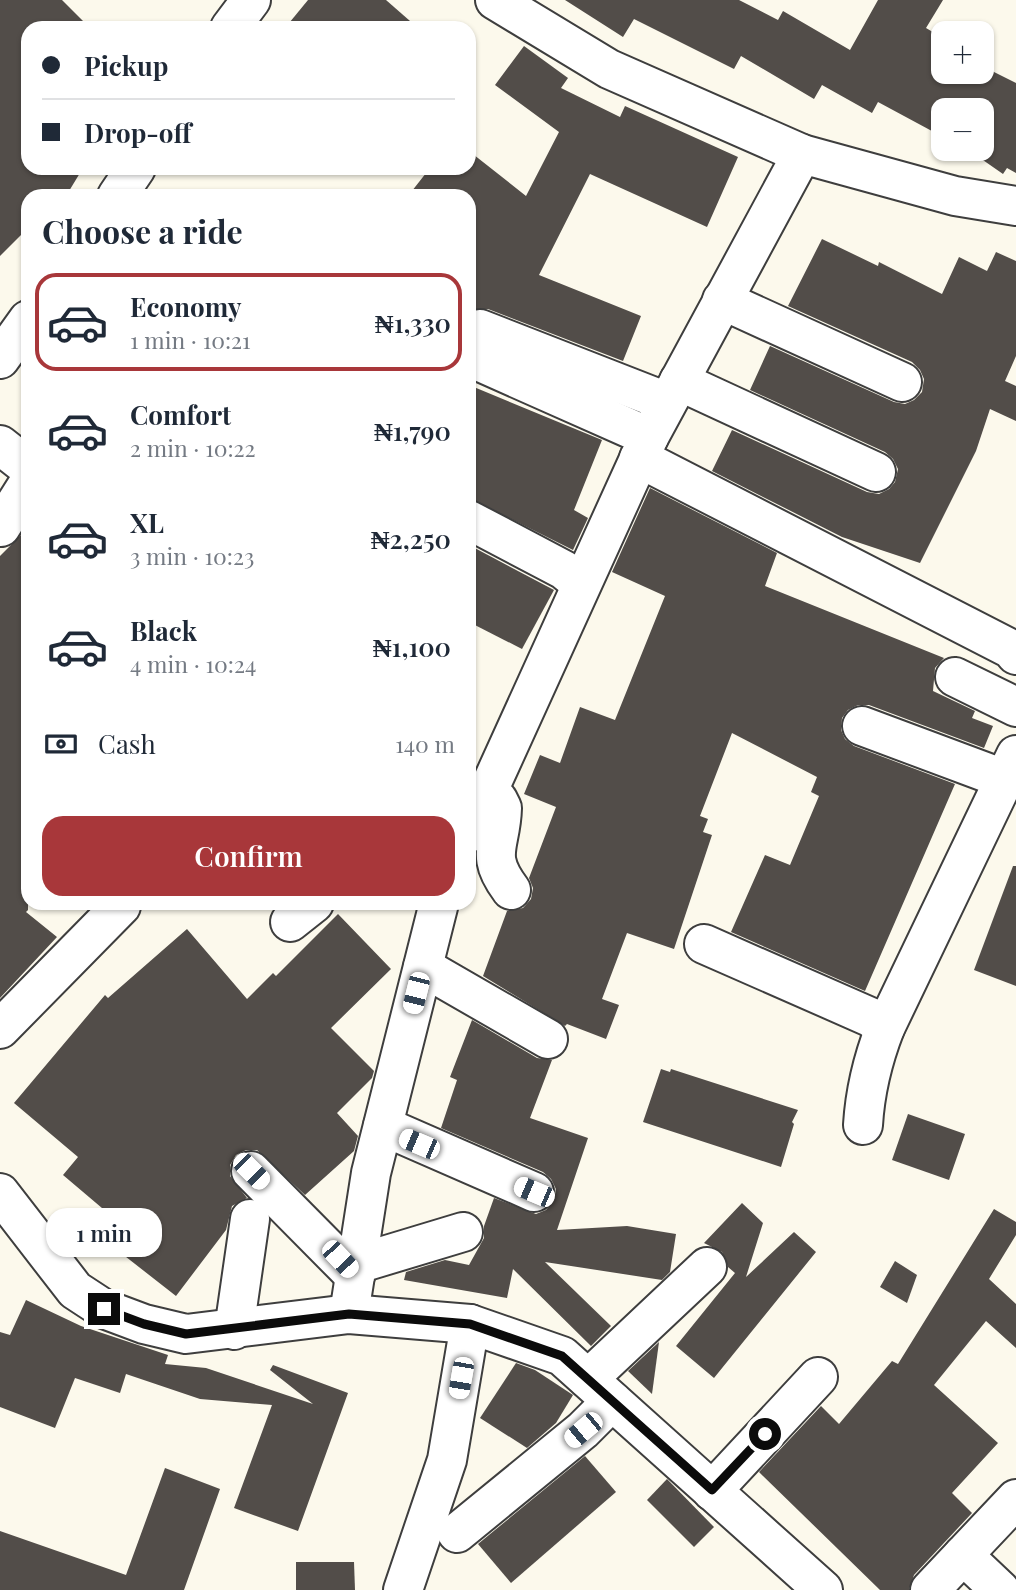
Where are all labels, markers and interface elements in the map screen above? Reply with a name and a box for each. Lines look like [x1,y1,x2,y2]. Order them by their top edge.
map controls [931,21,994,161]
button: + [931,21,994,84]
text: Pickup [84,48,168,83]
button: − [931,98,994,161]
text: Drop-off [84,115,191,150]
text: Choose a ride [42,209,243,252]
text: Economy [130,289,241,324]
icon: car [46,291,109,354]
text: ₦1,330 [375,305,451,340]
text: 1 min · 10:21 [130,324,251,355]
text: Comfort [130,397,231,432]
icon: car [46,399,109,462]
text: ₦1,790 [374,413,451,448]
text: 2 min · 10:22 [130,432,256,463]
text: XL [130,505,164,540]
icon: car [46,507,109,570]
text: ₦2,250 [371,521,451,556]
text: 3 min · 10:23 [130,540,254,571]
text: Black [130,613,197,648]
icon: car [46,615,109,678]
text: ₦1,100 [373,629,451,664]
text: 4 min · 10:24 [130,648,256,679]
icon: cash [42,725,80,763]
text: Cash [98,726,156,761]
text: 140 m [395,728,455,759]
button: Confirm [42,816,455,896]
car [401,970,432,1016]
car [396,1126,443,1162]
car [229,1149,274,1193]
car [511,1174,558,1210]
callout: 1 min [46,1208,162,1256]
text: 1 min [76,1217,132,1248]
car [318,1236,363,1282]
route end [88,1293,120,1325]
car [448,1355,475,1401]
car [561,1408,606,1452]
route start [749,1418,781,1450]

